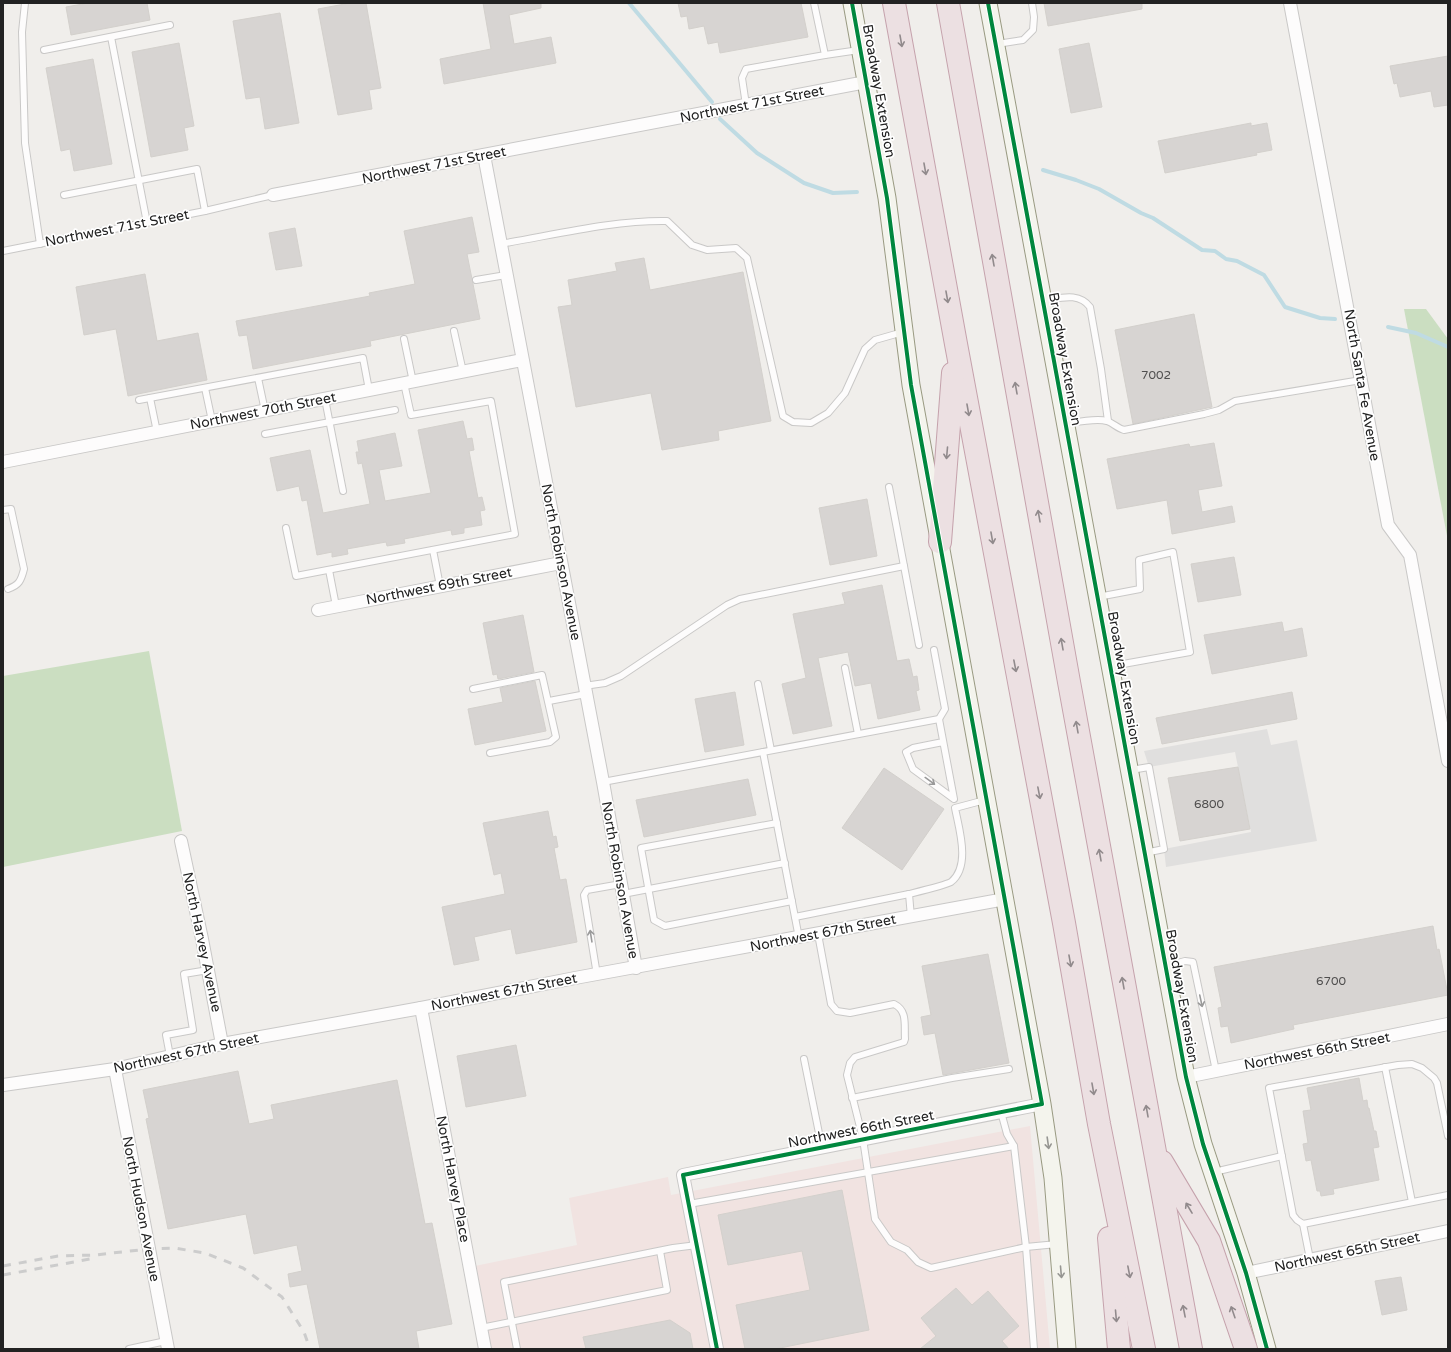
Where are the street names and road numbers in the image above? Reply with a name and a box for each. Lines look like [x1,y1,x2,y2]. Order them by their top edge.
street label: Broadway Extension [859,23,899,159]
street label: Northwest 71st Street [678,82,826,126]
street label: Northwest 71st Street [360,143,508,187]
street label: Northwest 71st Street [43,206,191,250]
street label: Broadway Extension [1045,291,1085,427]
street label: North Santa Fe Avenue [1340,308,1384,462]
street label: Northwest 70th Street [189,388,338,433]
street label: North Robinson Avenue [537,482,585,642]
street label: Northwest 69th Street [365,563,514,608]
street label: Broadway Extension [1104,610,1144,746]
street label: North Robinson Avenue [598,800,642,960]
street label: North Harvey Avenue [179,870,225,1014]
street label: Northwest 67th Street [749,910,898,955]
street label: Broadway Extension [1162,928,1202,1064]
street label: Northwest 67th Street [430,969,579,1014]
street label: Northwest 66th Street [1243,1028,1392,1073]
street label: Northwest 67th Street [112,1029,261,1077]
street label: Northwest 66th Street [787,1106,936,1151]
street label: North Harvey Place [432,1114,474,1244]
street label: North Hudson Avenue [119,1135,163,1283]
street label: Northwest 65th Street [1273,1228,1422,1276]

